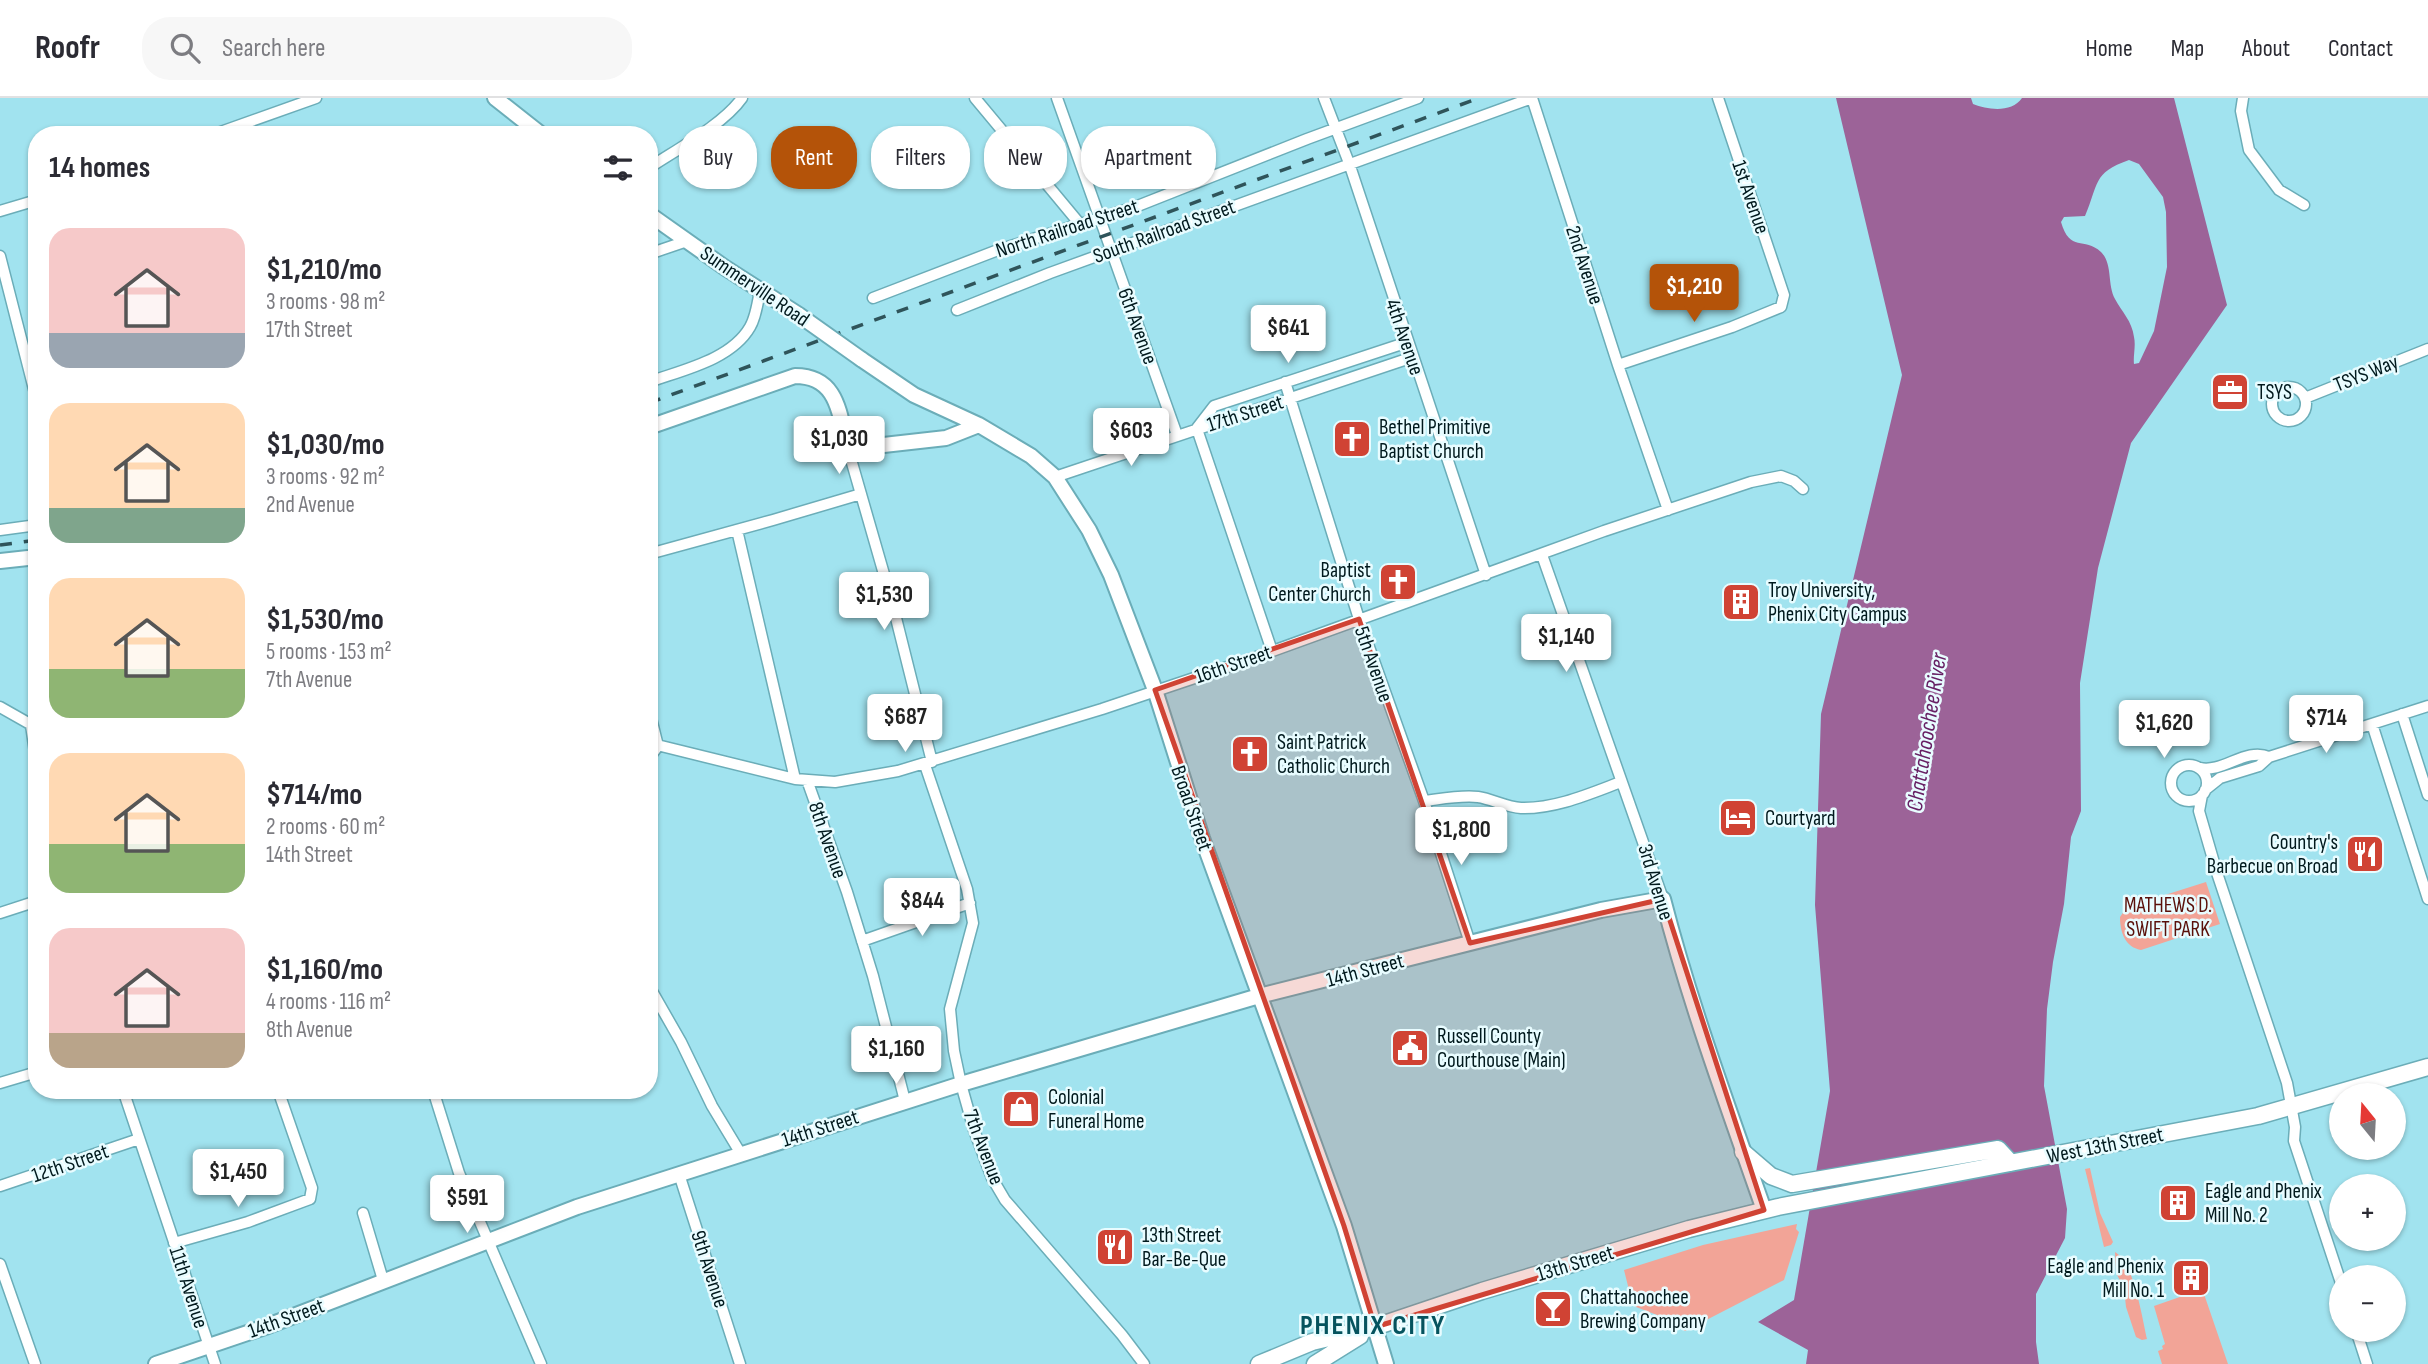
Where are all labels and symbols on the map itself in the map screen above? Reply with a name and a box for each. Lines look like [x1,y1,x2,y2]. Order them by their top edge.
street label: 1st Avenue [1726,157,1775,237]
street label: North Railroad Street [993,194,1142,263]
street label: South Railroad Street [1090,194,1239,269]
street label: 2nd Avenue [1560,223,1609,308]
street label: Summerville Road [696,241,814,332]
pin: $1,210 [1637,264,1751,324]
street label: 6th Avenue [1112,285,1163,368]
street label: 4th Avenue [1380,296,1429,379]
pin: $641 [1247,306,1329,365]
street label: TSYS Way [2330,349,2402,398]
office icon: TSYS [2209,371,2251,413]
place label: TSYS [2257,380,2292,405]
street label: 17th Street [1204,389,1287,438]
pin: $603 [1090,408,1172,468]
place label: Bethel Primitive Baptist Church [1379,415,1491,464]
pin: $1,030 [782,416,896,476]
church icon: Bethel Primitive Baptist Church [1331,418,1373,460]
place label: Baptist Center Church [1268,558,1371,607]
church icon: Baptist Center Church [1377,561,1419,603]
pin: $1,530 [827,573,941,632]
place label: Troy University, Phenix City Campus [1768,578,1907,627]
building icon: Troy University, Phenix City Campus [1720,581,1762,623]
pin: $1,140 [1509,614,1623,674]
street label: 5th Avenue [1349,623,1398,705]
street label: 16th Street [1191,640,1275,689]
water label: Chattahoochee River [1901,650,1954,813]
pin: $687 [864,694,946,754]
pin: $714 [2285,696,2367,755]
pin: $1,620 [2107,700,2221,760]
place label: Saint Patrick Catholic Church [1277,730,1390,779]
church icon: Saint Patrick Catholic Church [1229,733,1271,775]
street label: Broad Street [1165,762,1218,854]
hotel icon: Courtyard [1717,797,1759,839]
street label: 8th Avenue [803,799,852,882]
place label: Courtyard [1765,806,1836,831]
pin: $1,800 [1404,808,1518,867]
place label: Country's Barbecue on Broad [2207,830,2338,879]
restaurant icon: Country's Barbecue on Broad [2344,833,2386,875]
street label: 3rd Avenue [1632,841,1679,923]
pin: $844 [881,878,963,938]
park label: MATHEWS D. SWIFT PARK [2124,893,2212,942]
street label: 14th Street [1324,948,1407,993]
place label: Russell County Courthouse (Main) [1437,1024,1566,1073]
pin: $1,160 [839,1026,953,1086]
public building icon: Russell County Courthouse (Main) [1389,1027,1431,1069]
north arrow [2329,1083,2406,1160]
place label: Colonial Funeral Home [1048,1085,1144,1134]
shop icon: Colonial Funeral Home [1000,1088,1042,1130]
street label: 14th Street [779,1104,862,1153]
street label: 7th Avenue [958,1106,1009,1188]
street label: West 13th Street [2045,1122,2166,1169]
street label: 12th Street [29,1139,112,1188]
pin: $1,450 [181,1150,295,1209]
pin: $591 [426,1176,508,1235]
place label: Eagle and Phenix Mill No. 2 [2205,1179,2322,1228]
building icon: Eagle and Phenix Mill No. 2 [2157,1182,2199,1224]
place label: 13th Street Bar-Be-Que [1142,1223,1226,1272]
restaurant icon: 13th Street Bar-Be-Que [1094,1226,1136,1268]
street label: 9th Avenue [685,1227,734,1311]
street label: 13th Street [1534,1240,1617,1287]
street label: 11th Avenue [164,1243,213,1331]
place label: Eagle and Phenix Mill No. 1 [2047,1254,2165,1303]
building icon: Eagle and Phenix Mill No. 1 [2170,1257,2212,1299]
place label: Chattahoochee Brewing Company [1580,1285,1706,1334]
bar icon: Chattahoochee Brewing Company [1532,1288,1574,1330]
street label: 14th Street [245,1293,328,1344]
district label: PHENIX CITY [1300,1309,1446,1342]

